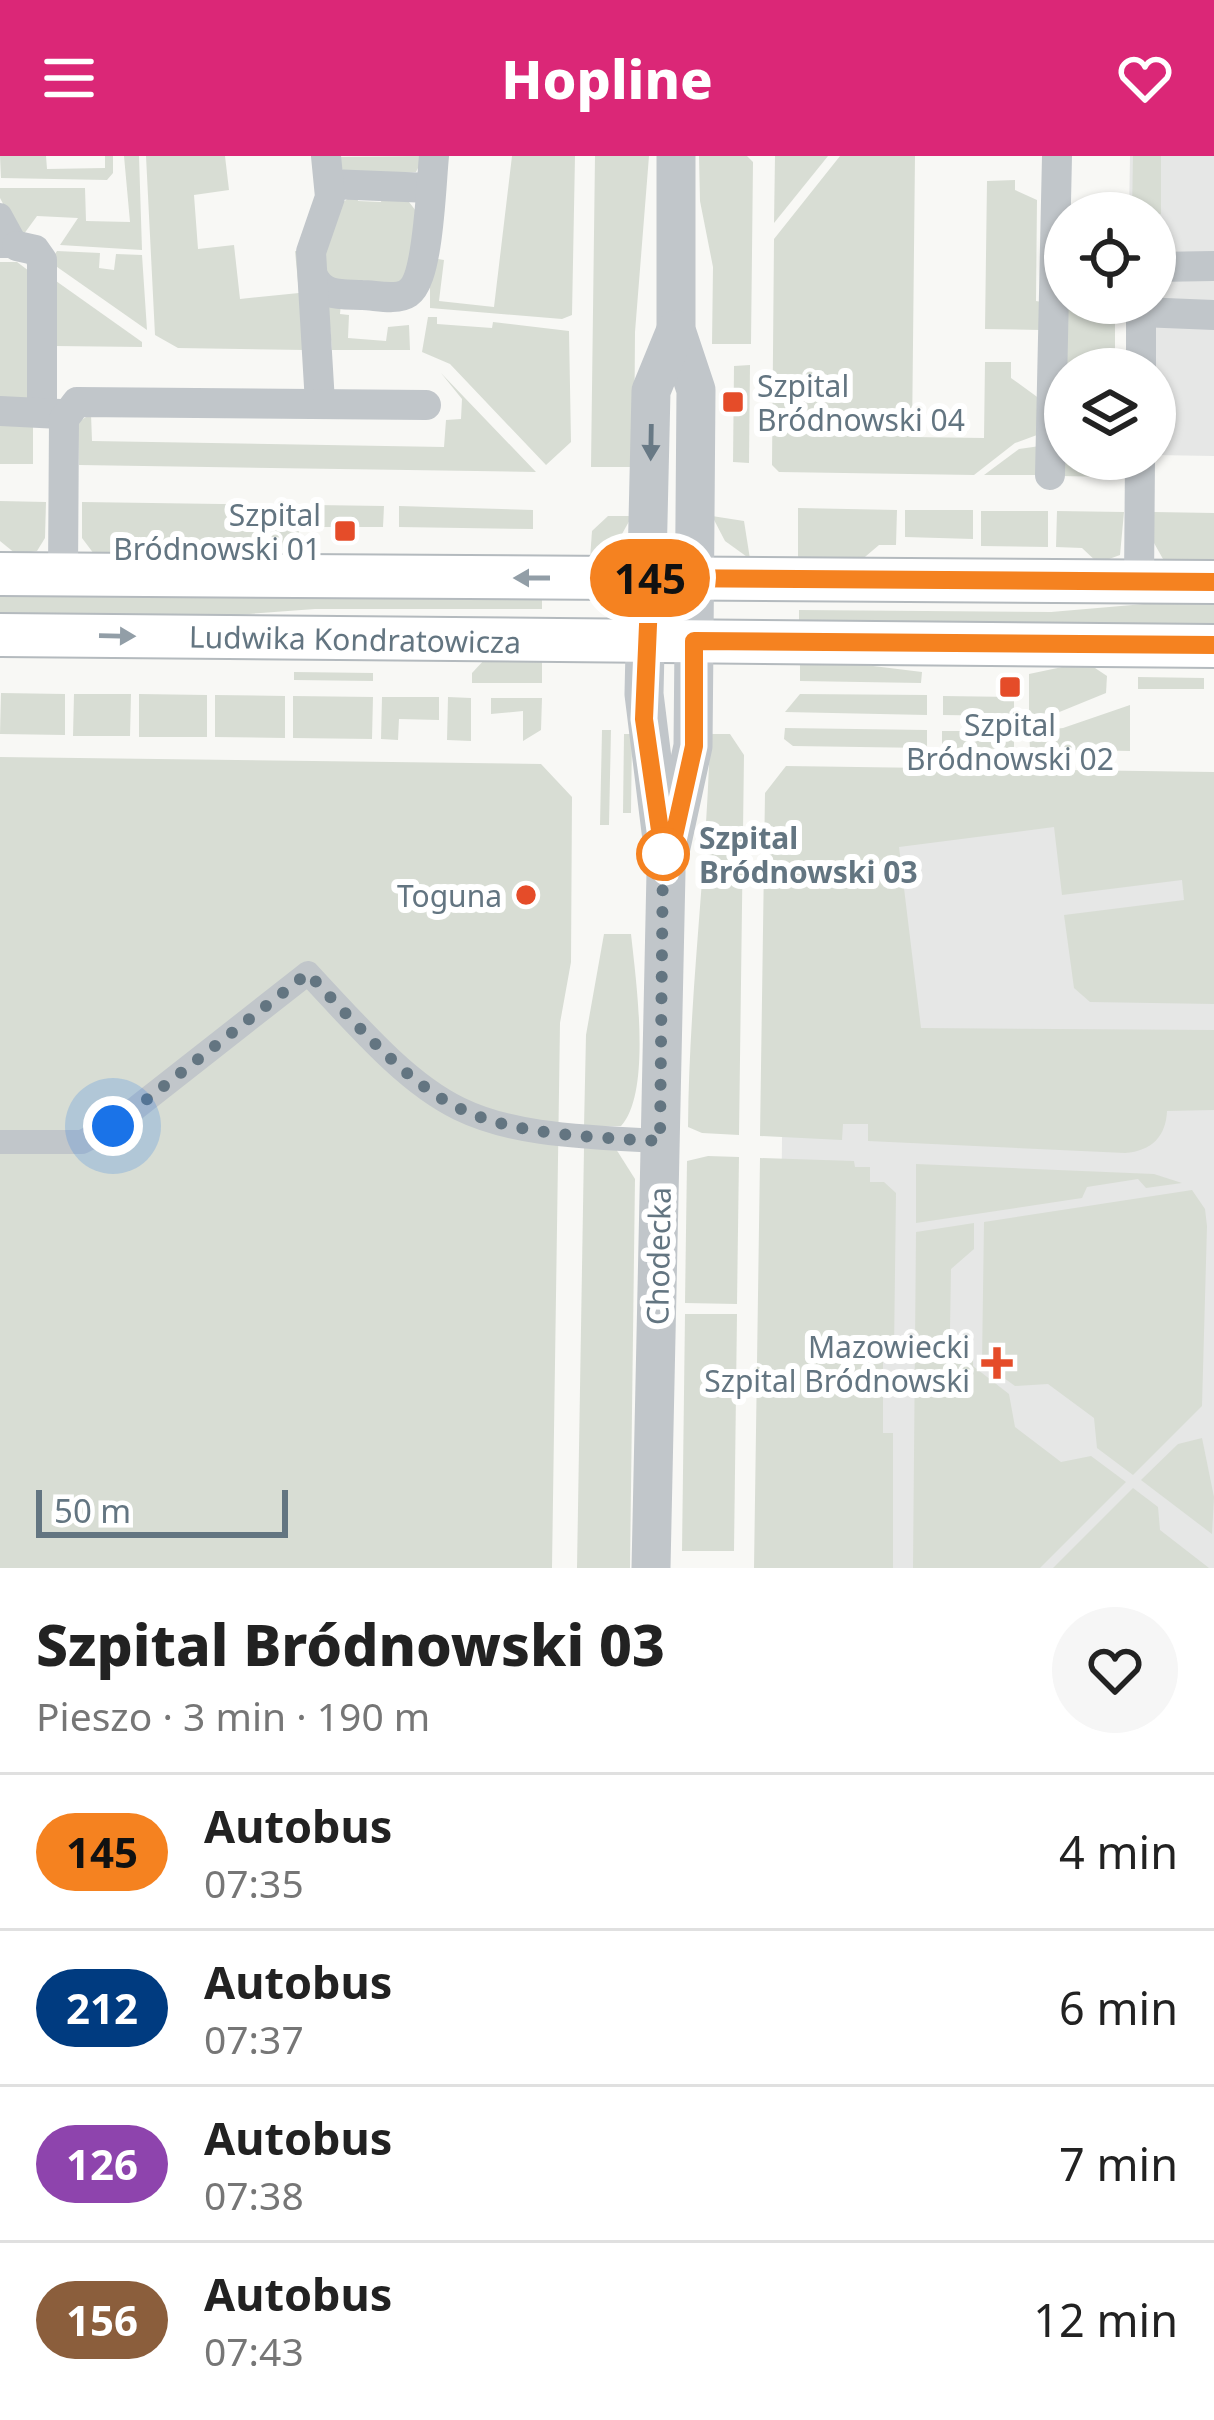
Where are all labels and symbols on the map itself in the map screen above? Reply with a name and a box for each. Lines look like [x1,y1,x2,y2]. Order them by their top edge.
place label: Szpital Bródnowski 04 [757,365,965,440]
marker: Szpital Bródnowski 04 [720,389,746,415]
one-way arrow [641,424,660,462]
place label: Szpital Bródnowski 01 [113,494,321,569]
marker: Szpital Bródnowski 01 [332,518,358,544]
line badge: 145 [581,539,719,617]
one-way arrow [512,569,550,588]
street label: Ludwika Kondratowicza [189,616,521,662]
one-way arrow [99,627,137,646]
marker: Szpital Bródnowski 02 [997,674,1023,700]
place label: Szpital Bródnowski 02 [906,704,1114,779]
place label: Szpital Bródnowski 03 [699,817,918,892]
marker: Szpital Bródnowski 03 [638,829,688,879]
place label: Toguna [397,875,502,916]
marker: Toguna [513,882,539,908]
your location [83,1096,143,1156]
street label: Chodecka [636,1187,680,1325]
place label: Mazowiecki Szpital Bródnowski [704,1326,970,1401]
marker: Mazowiecki Szpital Bródnowski [981,1347,1013,1379]
scale bar [36,1484,288,1537]

